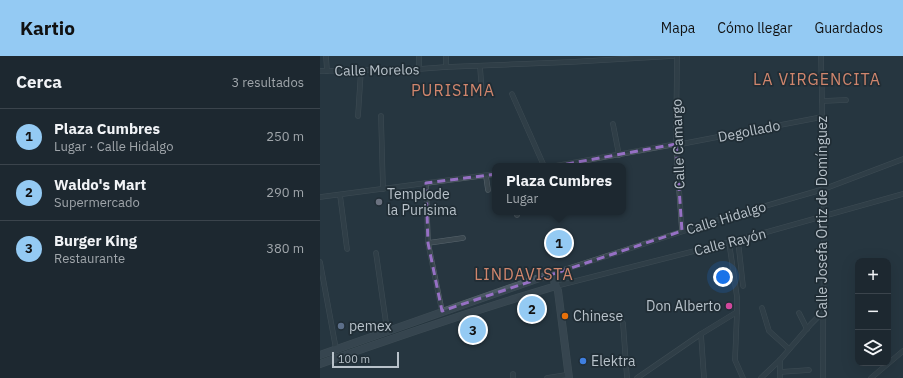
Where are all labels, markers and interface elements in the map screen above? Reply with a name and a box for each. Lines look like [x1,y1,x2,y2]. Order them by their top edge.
text: Kartio [20,16,75,40]
text: Mapa [661,19,695,37]
text: Cómo llegar [717,19,792,37]
text: Guardados [814,19,883,37]
street label: Calle Morelos [334,60,420,80]
district label: LA VIRGENCITA [753,69,881,89]
text: Cerca [16,71,62,93]
text: 3 resultados [231,74,304,91]
district label: PURISIMA [411,80,495,100]
street label: Calle Camargo [667,98,689,190]
street label: Calle Josefa Ortiz de Domínguez [813,115,831,318]
street label: Degollado [716,116,782,146]
text: Plaza Cumbres [54,119,160,138]
text: 1 [25,128,33,145]
text: 250 m [266,128,304,145]
text: Lugar · Calle Hidalgo [54,138,173,155]
popup [492,163,626,215]
text: Plaza Cumbres [506,171,612,190]
text: Waldo's Mart [54,175,146,194]
text: 2 [25,184,33,201]
text: 290 m [266,184,304,201]
place label: Templode la Purisima [387,185,457,219]
text: Lugar [506,190,538,207]
text: Supermercado [54,194,140,211]
marker: Templode la Purisima [374,197,384,207]
street label: Calle Hidalgo [684,197,768,239]
street label: Calle Rayón [692,224,768,260]
pin: 1 [546,228,572,258]
text: Burger King [54,231,137,250]
text: 3 [25,240,33,257]
text: 380 m [266,240,304,257]
text: Restaurante [54,250,125,267]
map controls [855,258,891,366]
button: + [855,258,891,294]
district label: LINDAVISTA [474,264,574,284]
your location [713,267,733,287]
pin: 2 [519,294,545,324]
button: − [855,294,891,330]
place label: Don Alberto [646,297,721,315]
marker: Don Alberto [724,301,734,311]
place label: Chinese [573,307,624,325]
marker: Chinese [560,311,570,321]
pin: 3 [460,315,486,345]
place label: pemex [349,317,392,335]
marker: pemex [336,321,346,331]
button: layers [855,330,891,366]
scale bar [332,350,399,369]
text: 100 m [338,352,370,366]
place label: Elektra [591,352,636,370]
marker: Elektra [578,356,588,366]

